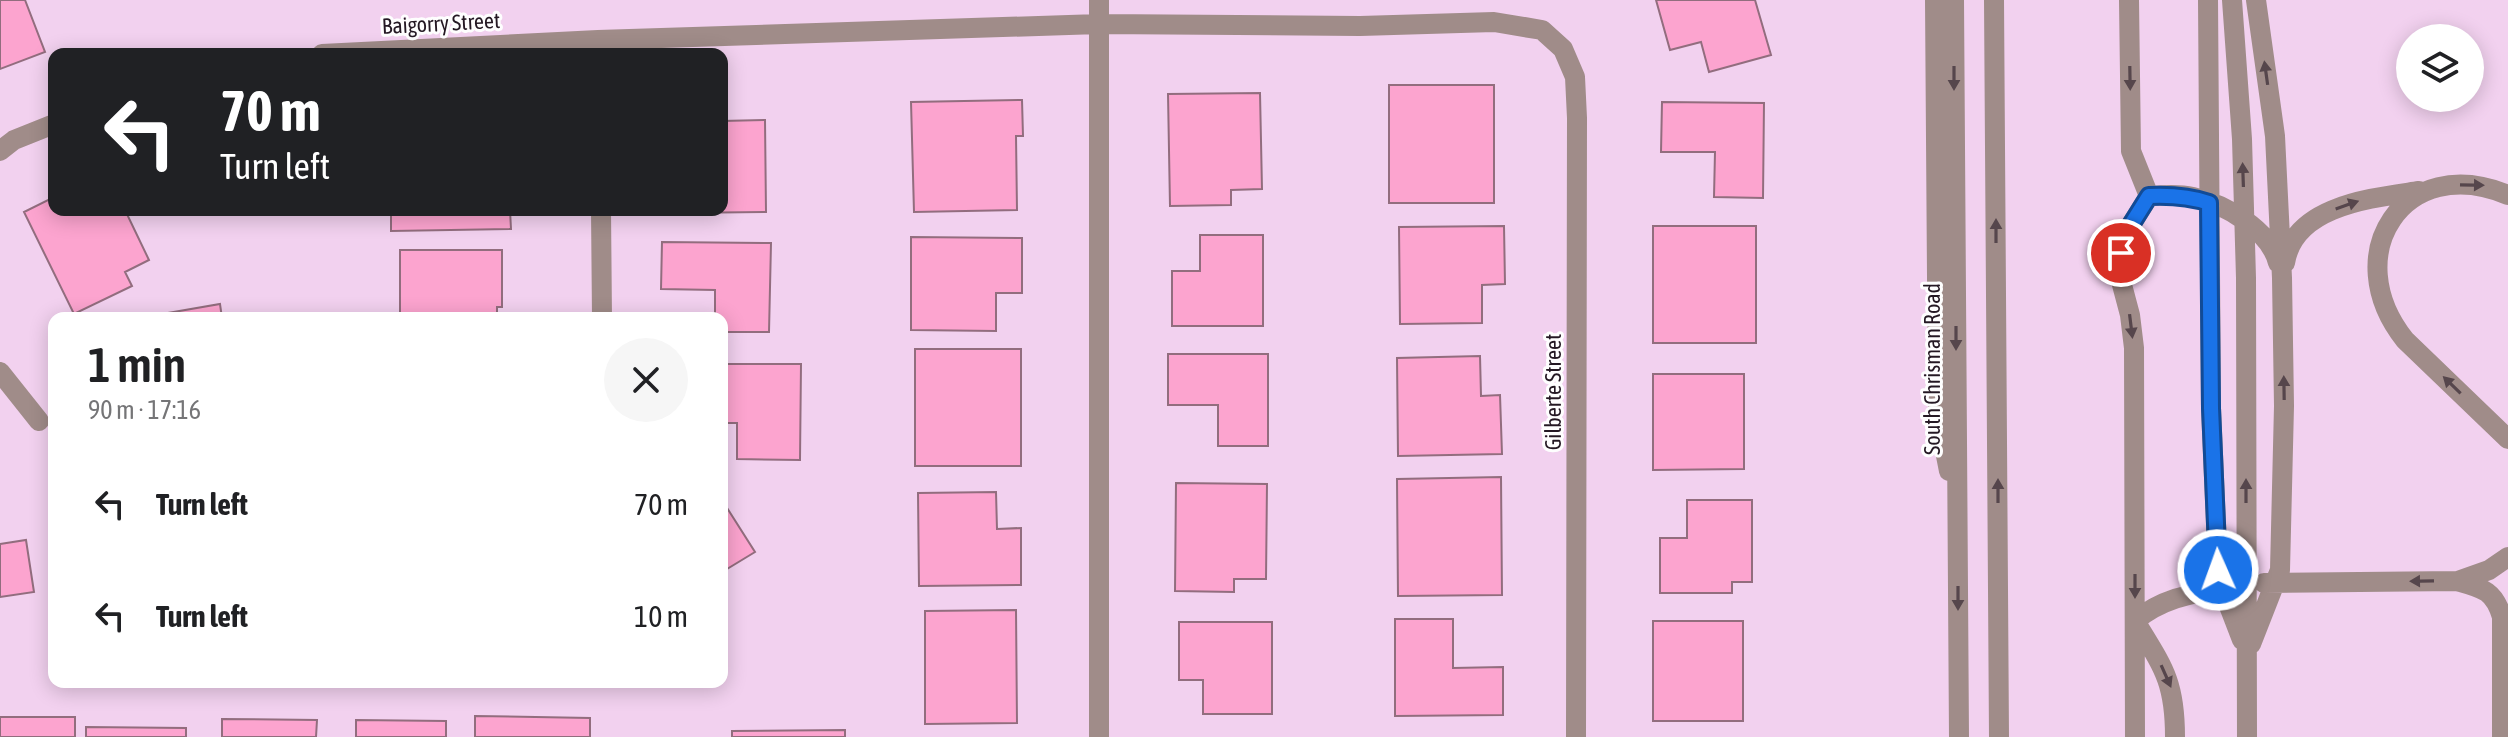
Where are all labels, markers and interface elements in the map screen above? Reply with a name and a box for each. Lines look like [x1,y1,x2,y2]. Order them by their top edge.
street label: Baigorry Street [381,7,501,39]
map controls [2396,24,2484,112]
button: layers [2396,24,2484,112]
one-way arrow [2259,60,2272,85]
one-way arrow [1948,66,1961,91]
one-way arrow [2124,66,2136,91]
text: 70 m [220,79,321,143]
icon: left [88,80,192,184]
text: Turn left [220,145,330,187]
one-way arrow [2237,162,2250,187]
one-way arrow [2460,179,2485,191]
one-way arrow [2335,198,2359,210]
one-way arrow [1990,218,2002,243]
pin [2087,219,2155,287]
icon: arrive [2099,231,2143,275]
street label: South Chrisman Road [1919,283,1945,455]
one-way arrow [2125,314,2138,339]
one-way arrow [1950,326,1962,351]
street label: Gilberte Street [1540,334,1566,450]
text: 1 min [88,337,186,392]
button: close [604,338,688,422]
one-way arrow [2278,375,2290,400]
one-way arrow [2443,376,2462,395]
text: 90 m · 17:16 [88,395,201,425]
one-way arrow [1992,478,2004,503]
one-way arrow [2240,478,2252,503]
icon: left [88,482,132,526]
text: Turn left [156,487,248,521]
text: 70 m [634,487,688,521]
position arrow [2176,528,2260,612]
one-way arrow [2129,574,2141,599]
one-way arrow [2409,575,2434,588]
one-way arrow [1952,586,1964,611]
icon: left [88,594,132,638]
text: Turn left [156,599,248,633]
text: 10 m [634,599,688,633]
one-way arrow [2159,664,2173,687]

